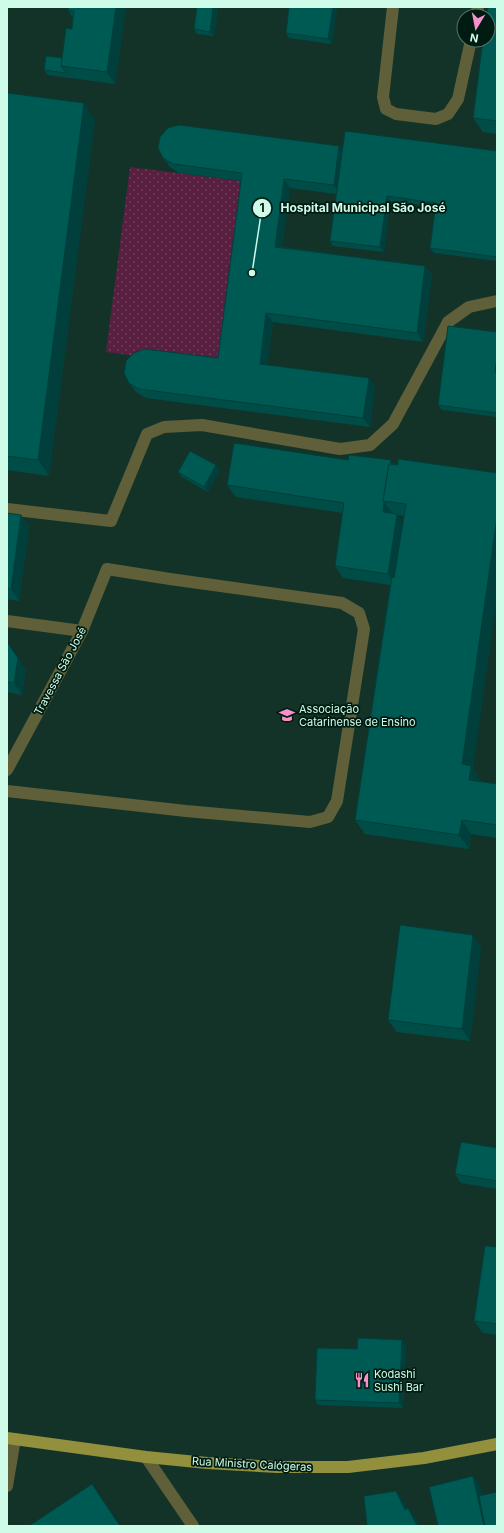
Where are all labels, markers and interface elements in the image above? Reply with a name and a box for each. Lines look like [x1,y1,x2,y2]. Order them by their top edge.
north arrow [456,8,496,48]
text: N [469,30,480,45]
callout: Hospital Municipal São José [252,196,453,220]
text: 1 [259,200,265,215]
text: Hospital Municipal São José [280,200,446,215]
street label: Travessa São José [31,624,89,718]
place label: Associação Catarinense de Ensino [299,702,416,729]
school or university icon: Associação Catarinense de Ensino [278,706,296,724]
place label: Kodashi Sushi Bar [374,1367,423,1394]
restaurant icon: Kodashi Sushi Bar [353,1371,371,1389]
street label: Rua Ministro Calógeras [191,1454,313,1474]

